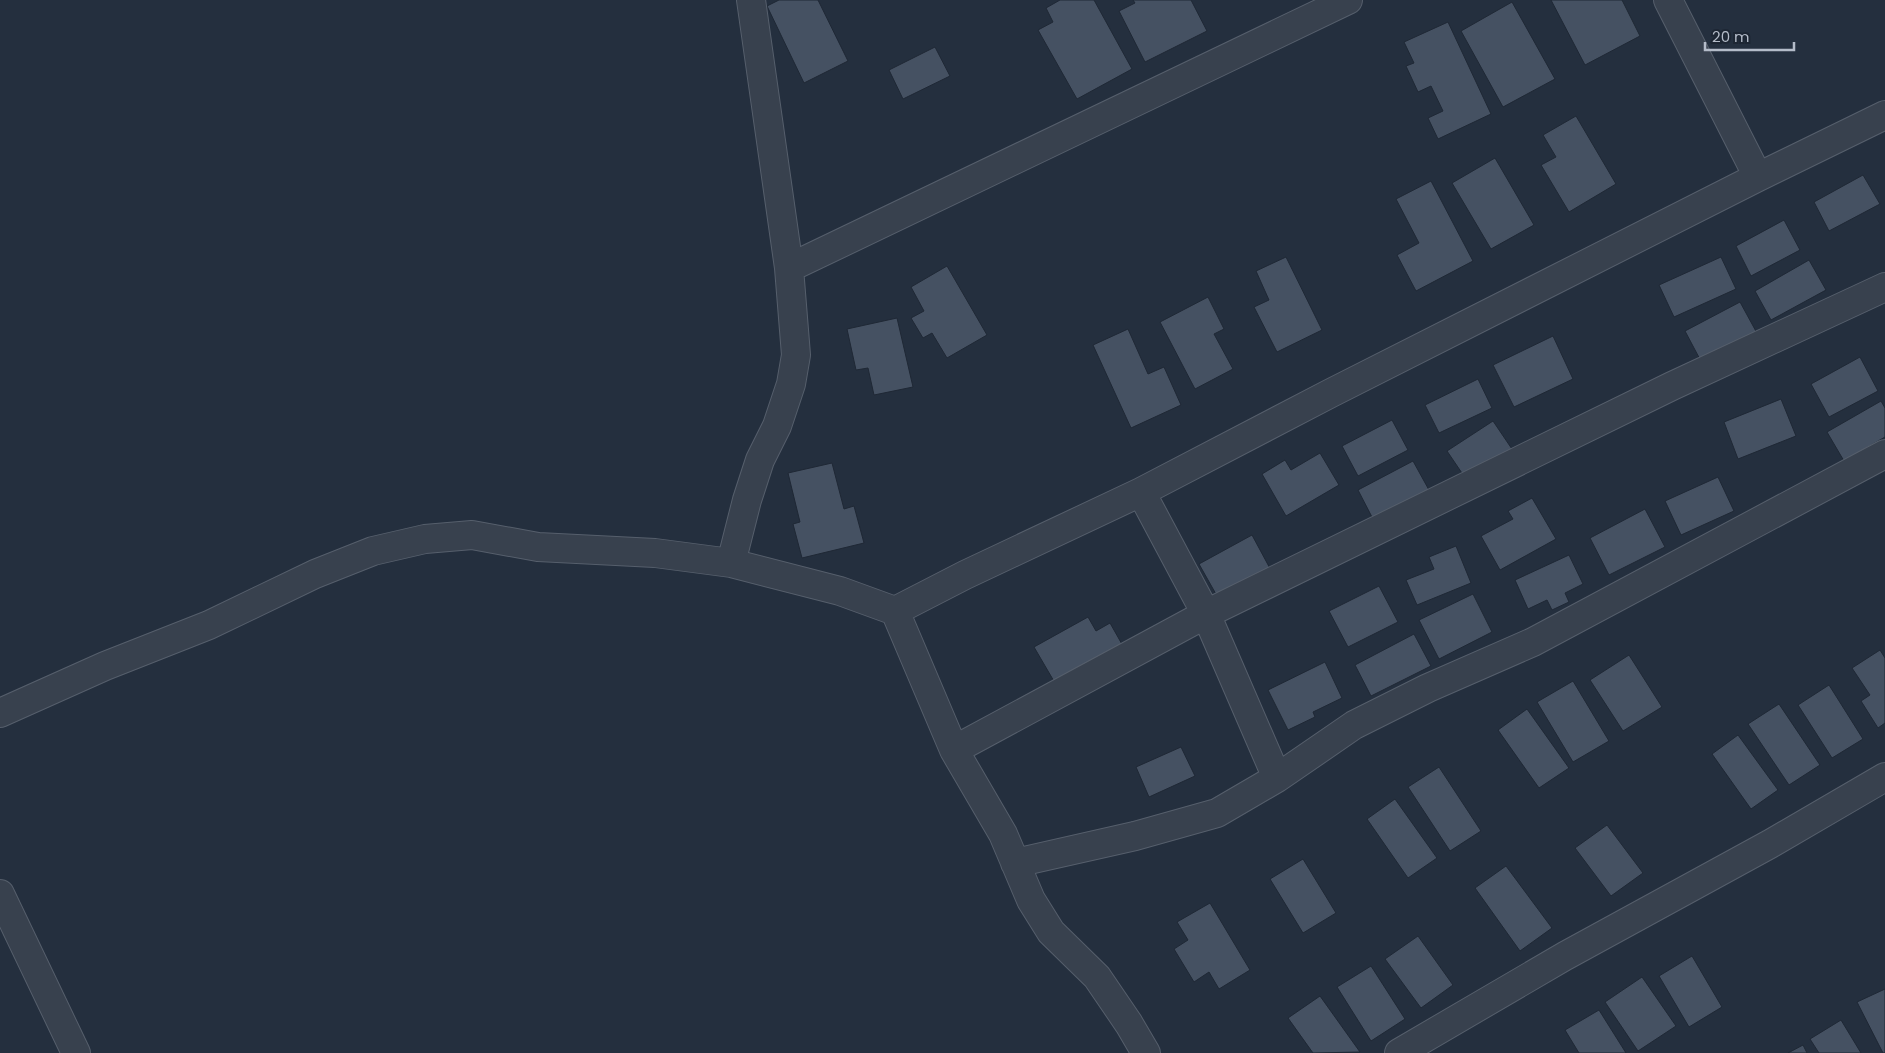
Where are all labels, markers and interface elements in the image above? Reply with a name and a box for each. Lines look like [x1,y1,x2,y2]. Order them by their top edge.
scale bar [1705,20,1794,52]
text: 20 m [1712,26,1750,47]

